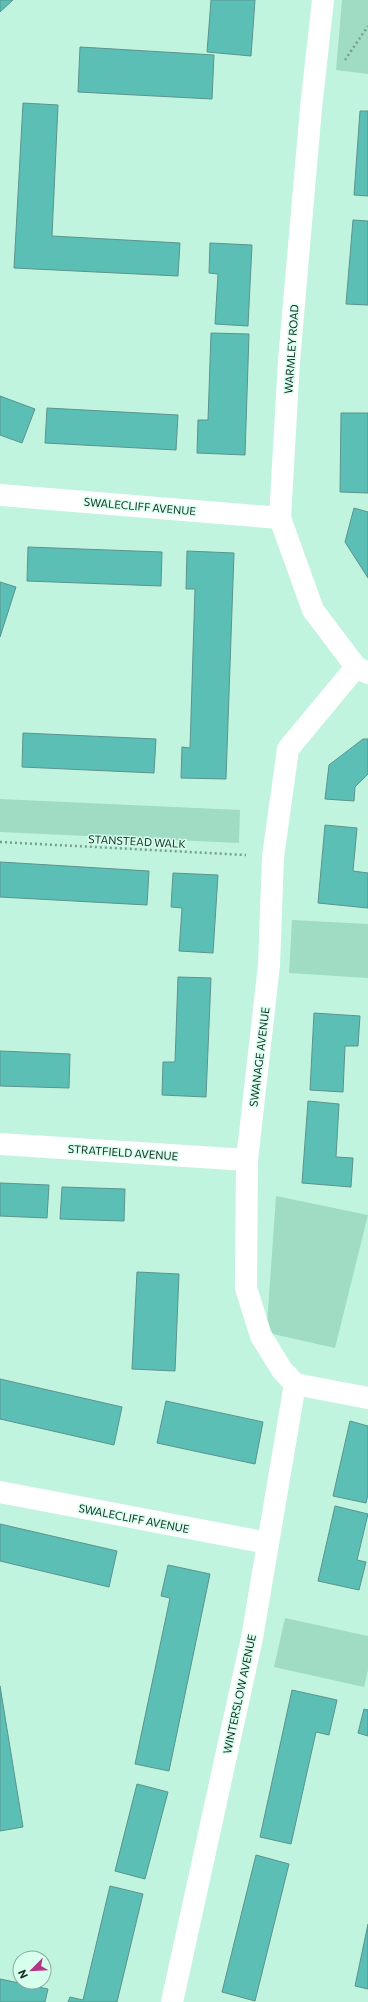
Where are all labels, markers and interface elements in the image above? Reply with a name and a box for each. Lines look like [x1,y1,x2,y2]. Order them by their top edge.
street label: WARMLEY ROAD [281,304,301,394]
street label: SWALECLIFF AVENUE [83,495,197,517]
street label: STANSTEAD WALK [88,832,187,850]
street label: SWANAGE AVENUE [246,1006,272,1108]
street label: STRATFIELD AVENUE [67,1142,179,1162]
street label: SWALECLIFF AVENUE [78,1501,190,1535]
street label: WINTERSLOW AVENUE [220,1633,258,1755]
north arrow [12,1950,52,1990]
text: N [15,1968,30,1981]

